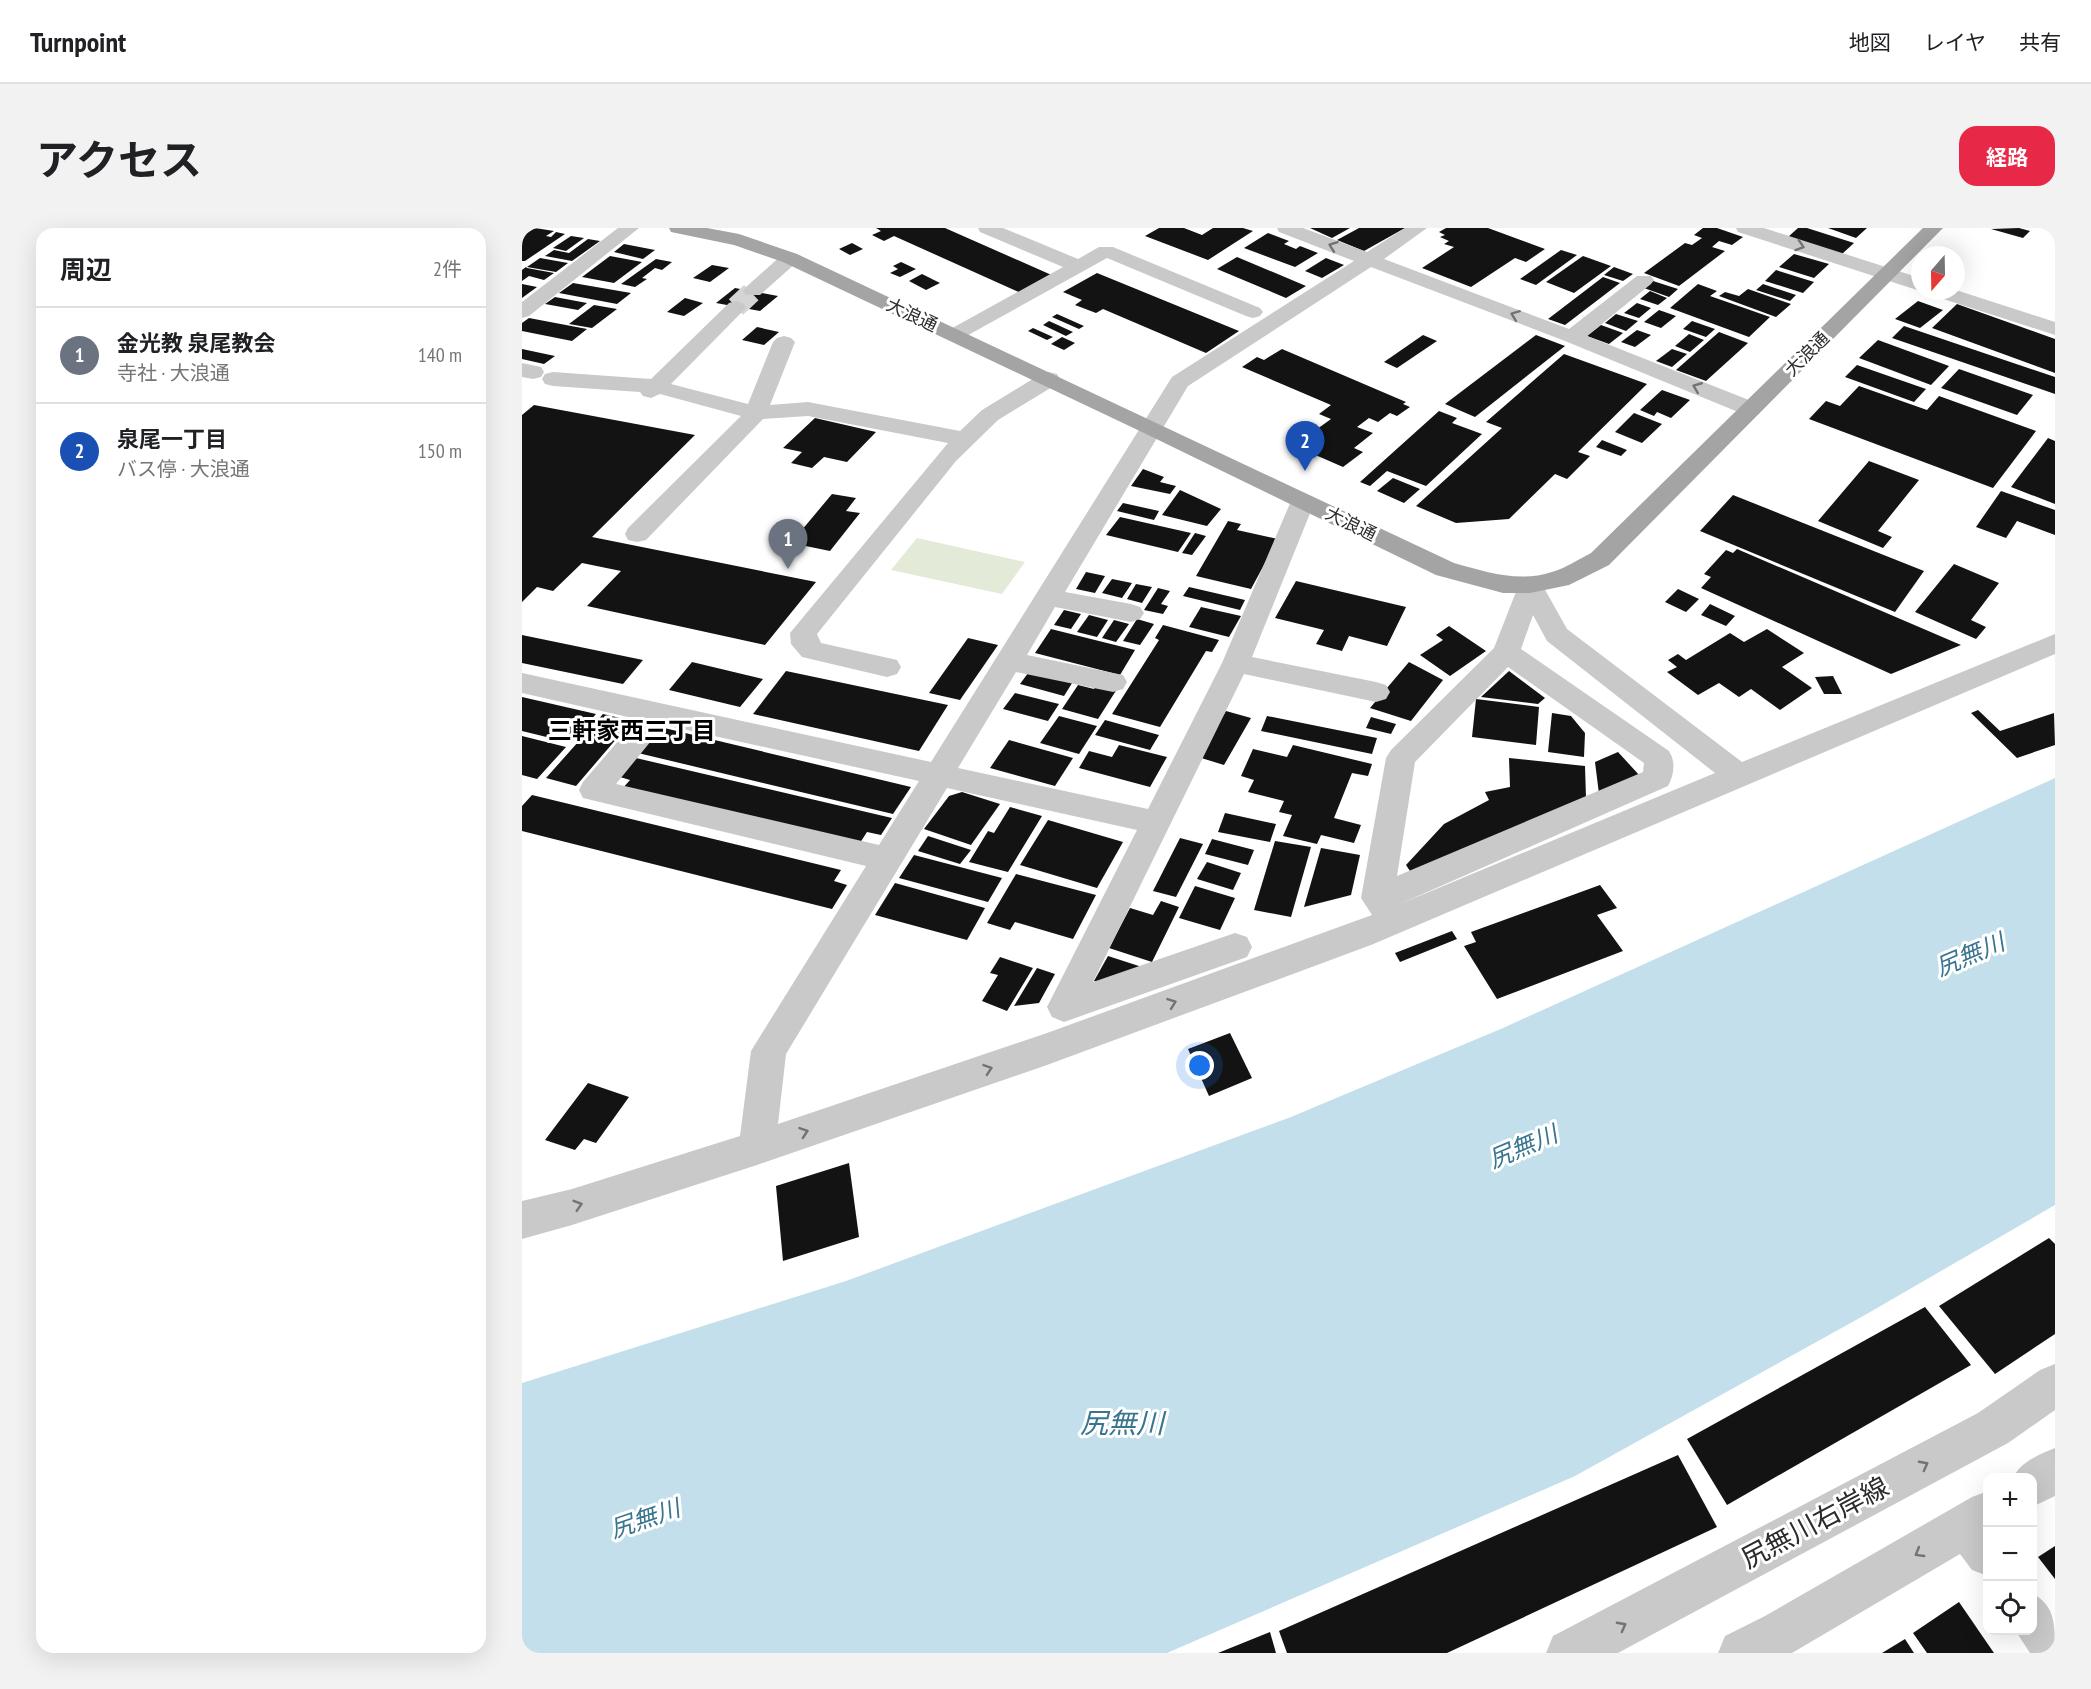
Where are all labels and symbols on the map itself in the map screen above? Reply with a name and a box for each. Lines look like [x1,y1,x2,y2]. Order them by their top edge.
one-way arrow [1794,239,1805,251]
one-way arrow [1328,240,1339,253]
north arrow [1911,246,1965,300]
street label: 大浪通 [883,293,942,336]
one-way arrow [1511,310,1522,322]
street label: 大浪通 [1779,326,1834,381]
one-way arrow [1692,382,1703,394]
pin: 2 [1286,422,1324,471]
street label: 大浪通 [1322,501,1381,546]
pin: 1 [768,520,808,569]
district label: 三軒家西三丁目 [548,715,716,746]
water label: 尻無川 [1931,925,2012,983]
one-way arrow [1166,998,1177,1011]
your location [1185,1051,1214,1080]
one-way arrow [982,1063,993,1076]
water label: 尻無川 [1484,1117,1565,1175]
one-way arrow [798,1126,809,1139]
one-way arrow [572,1200,583,1212]
water label: 尻無川 [1080,1404,1167,1441]
one-way arrow [1918,1461,1928,1472]
street label: 尻無川右岸線 [1735,1469,1894,1575]
water label: 尻無川 [606,1491,687,1545]
one-way arrow [1915,1546,1925,1558]
one-way arrow [1616,1621,1627,1633]

